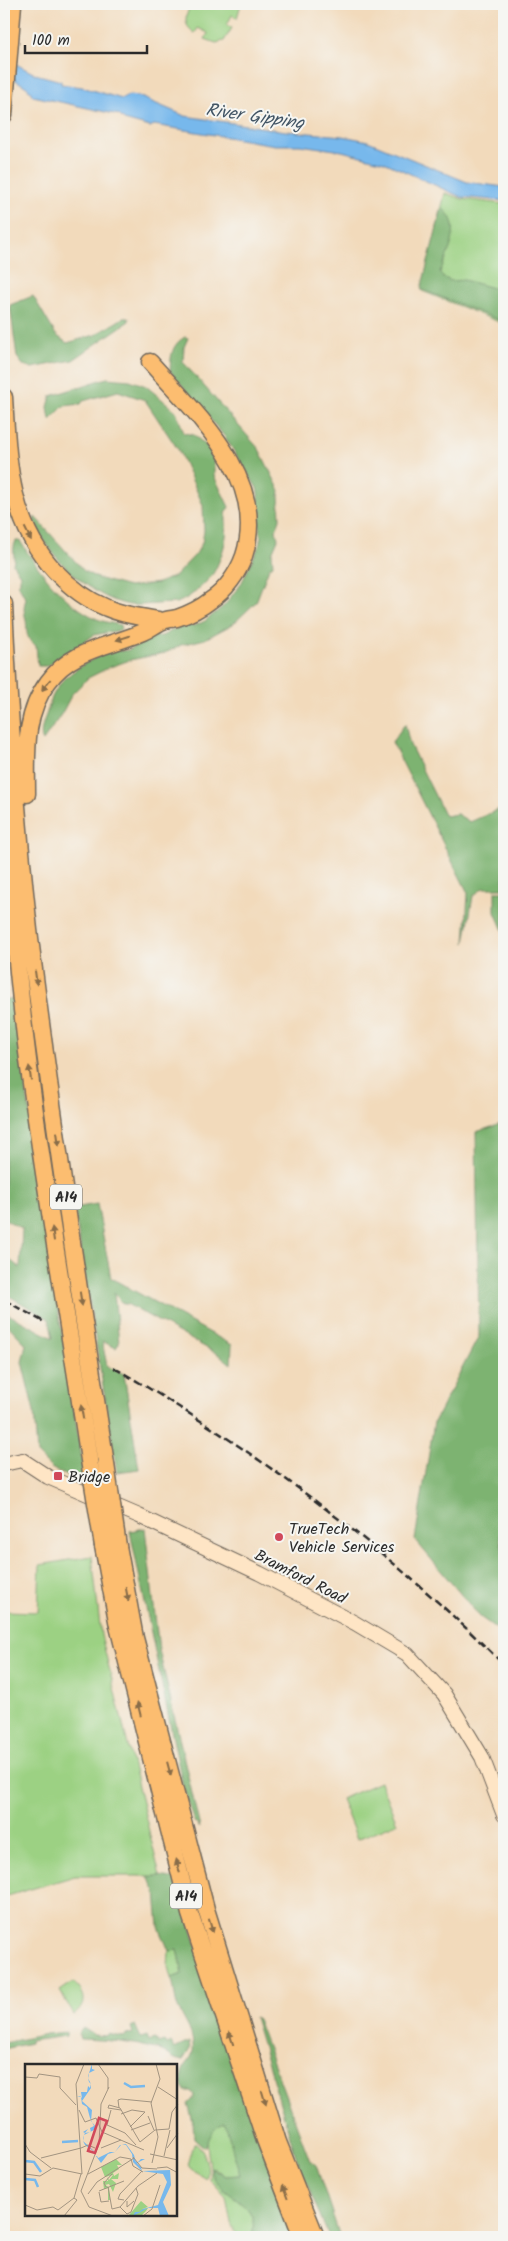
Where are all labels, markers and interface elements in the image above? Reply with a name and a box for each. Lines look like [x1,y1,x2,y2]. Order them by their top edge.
scale bar [25,22,148,54]
text: 100 m [32,29,70,53]
water label: River Gipping [204,96,307,139]
one-way arrow [24,527,32,541]
one-way arrow [116,635,131,643]
one-way arrow [41,678,51,691]
one-way arrow [32,970,40,986]
one-way arrow [26,1065,34,1081]
one-way arrow [54,1131,62,1147]
road number: A14 [50,1184,82,1210]
one-way arrow [48,1226,56,1242]
one-way arrow [77,1292,85,1308]
one-way arrow [77,1403,85,1419]
place label: Bridge [68,1465,110,1490]
marker: Bridge [52,1470,64,1482]
place label: TrueTech Vehicle Services [289,1517,395,1560]
marker: TrueTech Vehicle Services [273,1531,285,1543]
street label: Bramford Road [250,1543,352,1612]
one-way arrow [124,1586,132,1602]
one-way arrow [135,1701,143,1716]
one-way arrow [166,1761,174,1776]
one-way arrow [174,1859,182,1874]
road number: A14 [170,1884,202,1908]
one-way arrow [208,1918,215,1933]
one-way arrow [227,2031,234,2046]
inset map [25,2064,178,2216]
one-way arrow [261,2090,269,2105]
one-way arrow [280,2185,288,2199]

